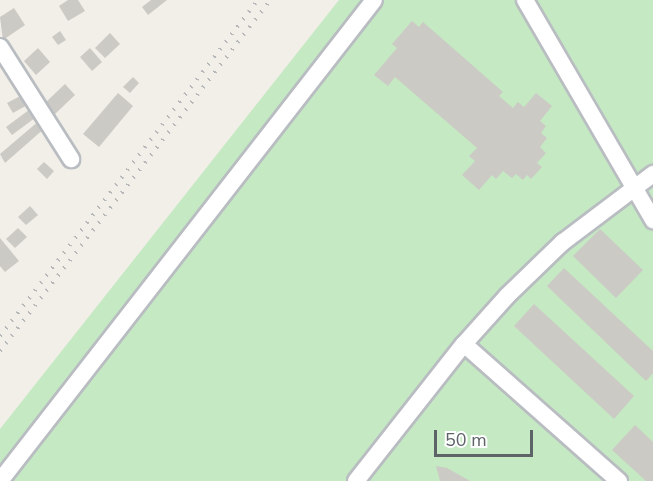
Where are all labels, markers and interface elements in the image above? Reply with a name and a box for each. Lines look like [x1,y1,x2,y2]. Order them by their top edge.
scale bar [437,418,536,456]
text: 50 m [445,428,487,452]

